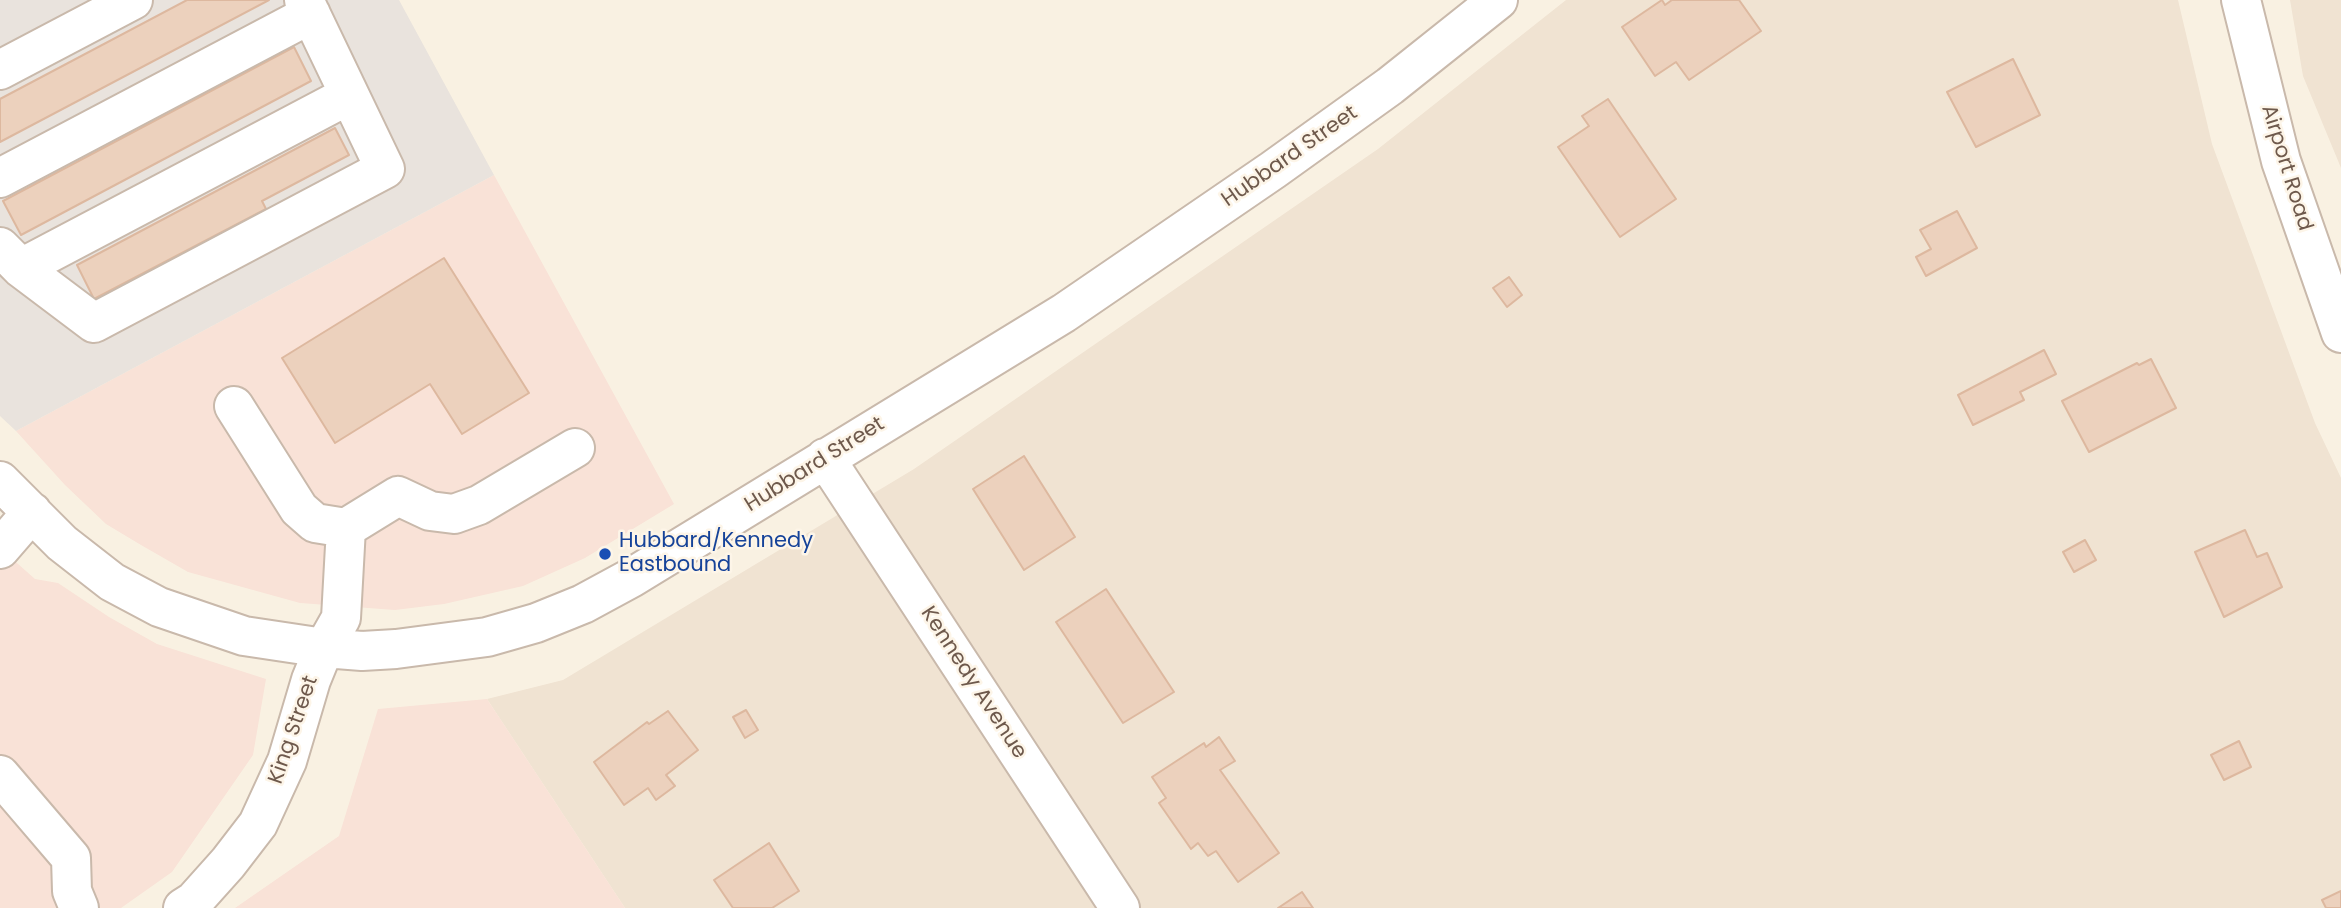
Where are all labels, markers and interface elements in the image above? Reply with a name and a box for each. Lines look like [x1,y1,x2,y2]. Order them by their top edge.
street label: Hubbard Street [1217,101,1363,213]
street label: Airport Road [2255,102,2317,234]
street label: Hubbard Street [741,412,889,518]
place label: Hubbard/Kennedy Eastbound [619,529,813,579]
marker: Hubbard/Kennedy Eastbound [597,546,613,562]
street label: Kennedy Avenue [915,602,1031,764]
street label: King Street [264,673,324,787]

